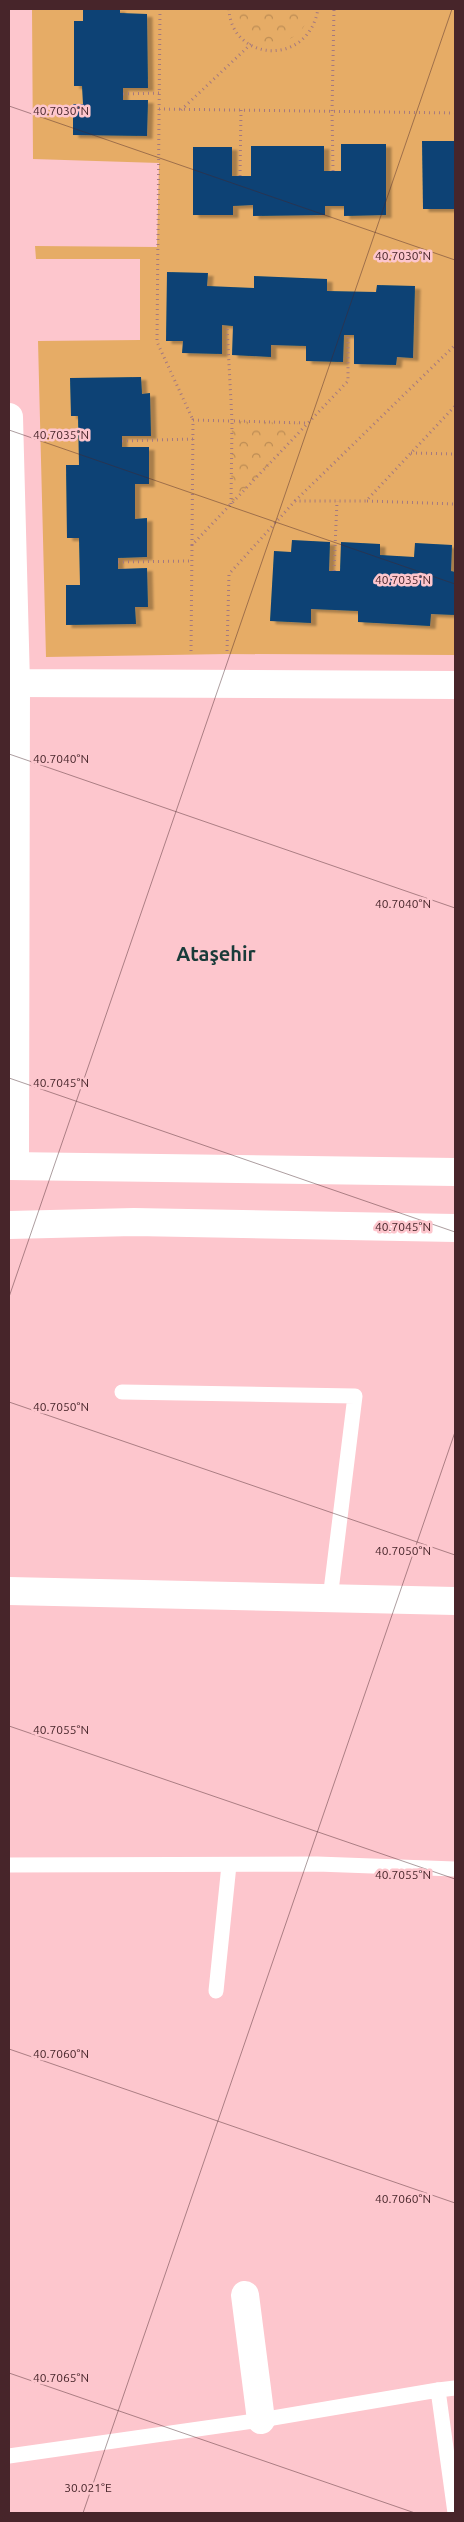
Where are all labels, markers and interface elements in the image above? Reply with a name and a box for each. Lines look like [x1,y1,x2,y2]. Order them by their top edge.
text: 40.7030°N [33,104,89,117]
text: 40.7030°N [375,249,431,262]
text: 40.7035°N [33,428,89,441]
text: 40.7035°N [375,573,431,586]
text: 40.7040°N [33,752,89,765]
text: 40.7040°N [375,897,431,910]
district label: Ataşehir [176,942,257,965]
text: 40.7045°N [33,1076,89,1089]
text: 40.7045°N [375,1220,431,1233]
text: 40.7050°N [33,1400,89,1413]
text: 40.7050°N [375,1544,431,1557]
text: 40.7055°N [33,1723,89,1736]
text: 40.7055°N [375,1868,431,1881]
text: 40.7060°N [33,2047,89,2060]
text: 40.7060°N [375,2192,431,2205]
text: 40.7065°N [33,2371,89,2384]
text: 30.021°E [64,2481,112,2494]

